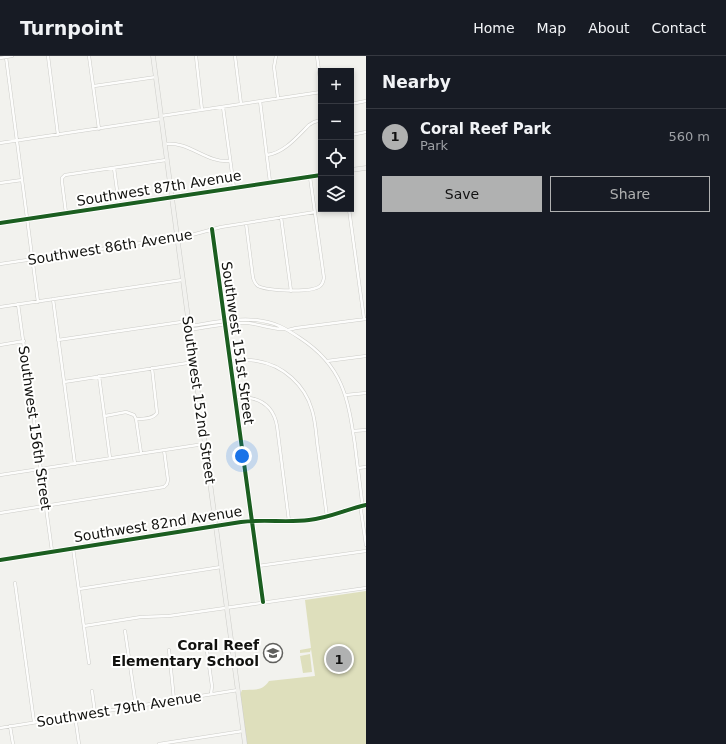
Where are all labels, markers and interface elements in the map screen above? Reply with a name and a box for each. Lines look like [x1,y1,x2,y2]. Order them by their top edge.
text: Turnpoint [20,17,123,39]
text: Home [473,20,515,36]
text: Map [537,20,566,36]
text: About [588,20,630,36]
text: Contact [652,20,706,36]
map controls [318,68,354,212]
button: + [318,68,354,104]
text: Nearby [382,72,451,92]
button: − [318,104,354,140]
text: Coral Reef Park [420,120,551,138]
text: 1 [390,129,400,144]
text: 560 m [668,129,710,144]
text: Park [420,138,448,153]
button: locate [318,140,354,176]
street label: Southwest 87th Avenue [75,167,243,209]
button: layers [318,176,354,212]
button: Save [382,176,542,212]
button: Share [550,176,710,212]
street label: Southwest 86th Avenue [26,226,194,268]
street label: Southwest 151st Street [219,260,257,426]
street label: Southwest 152nd Street [179,315,219,486]
street label: Southwest 156th Street [16,345,55,512]
your location [232,446,252,466]
street label: Southwest 82nd Avenue [73,503,243,545]
place label: Coral Reef Elementary School [112,637,260,669]
school or university icon: Coral Reef Elementary School [262,642,284,664]
pin: 1 [326,644,352,674]
street label: Southwest 79th Avenue [35,688,203,730]

